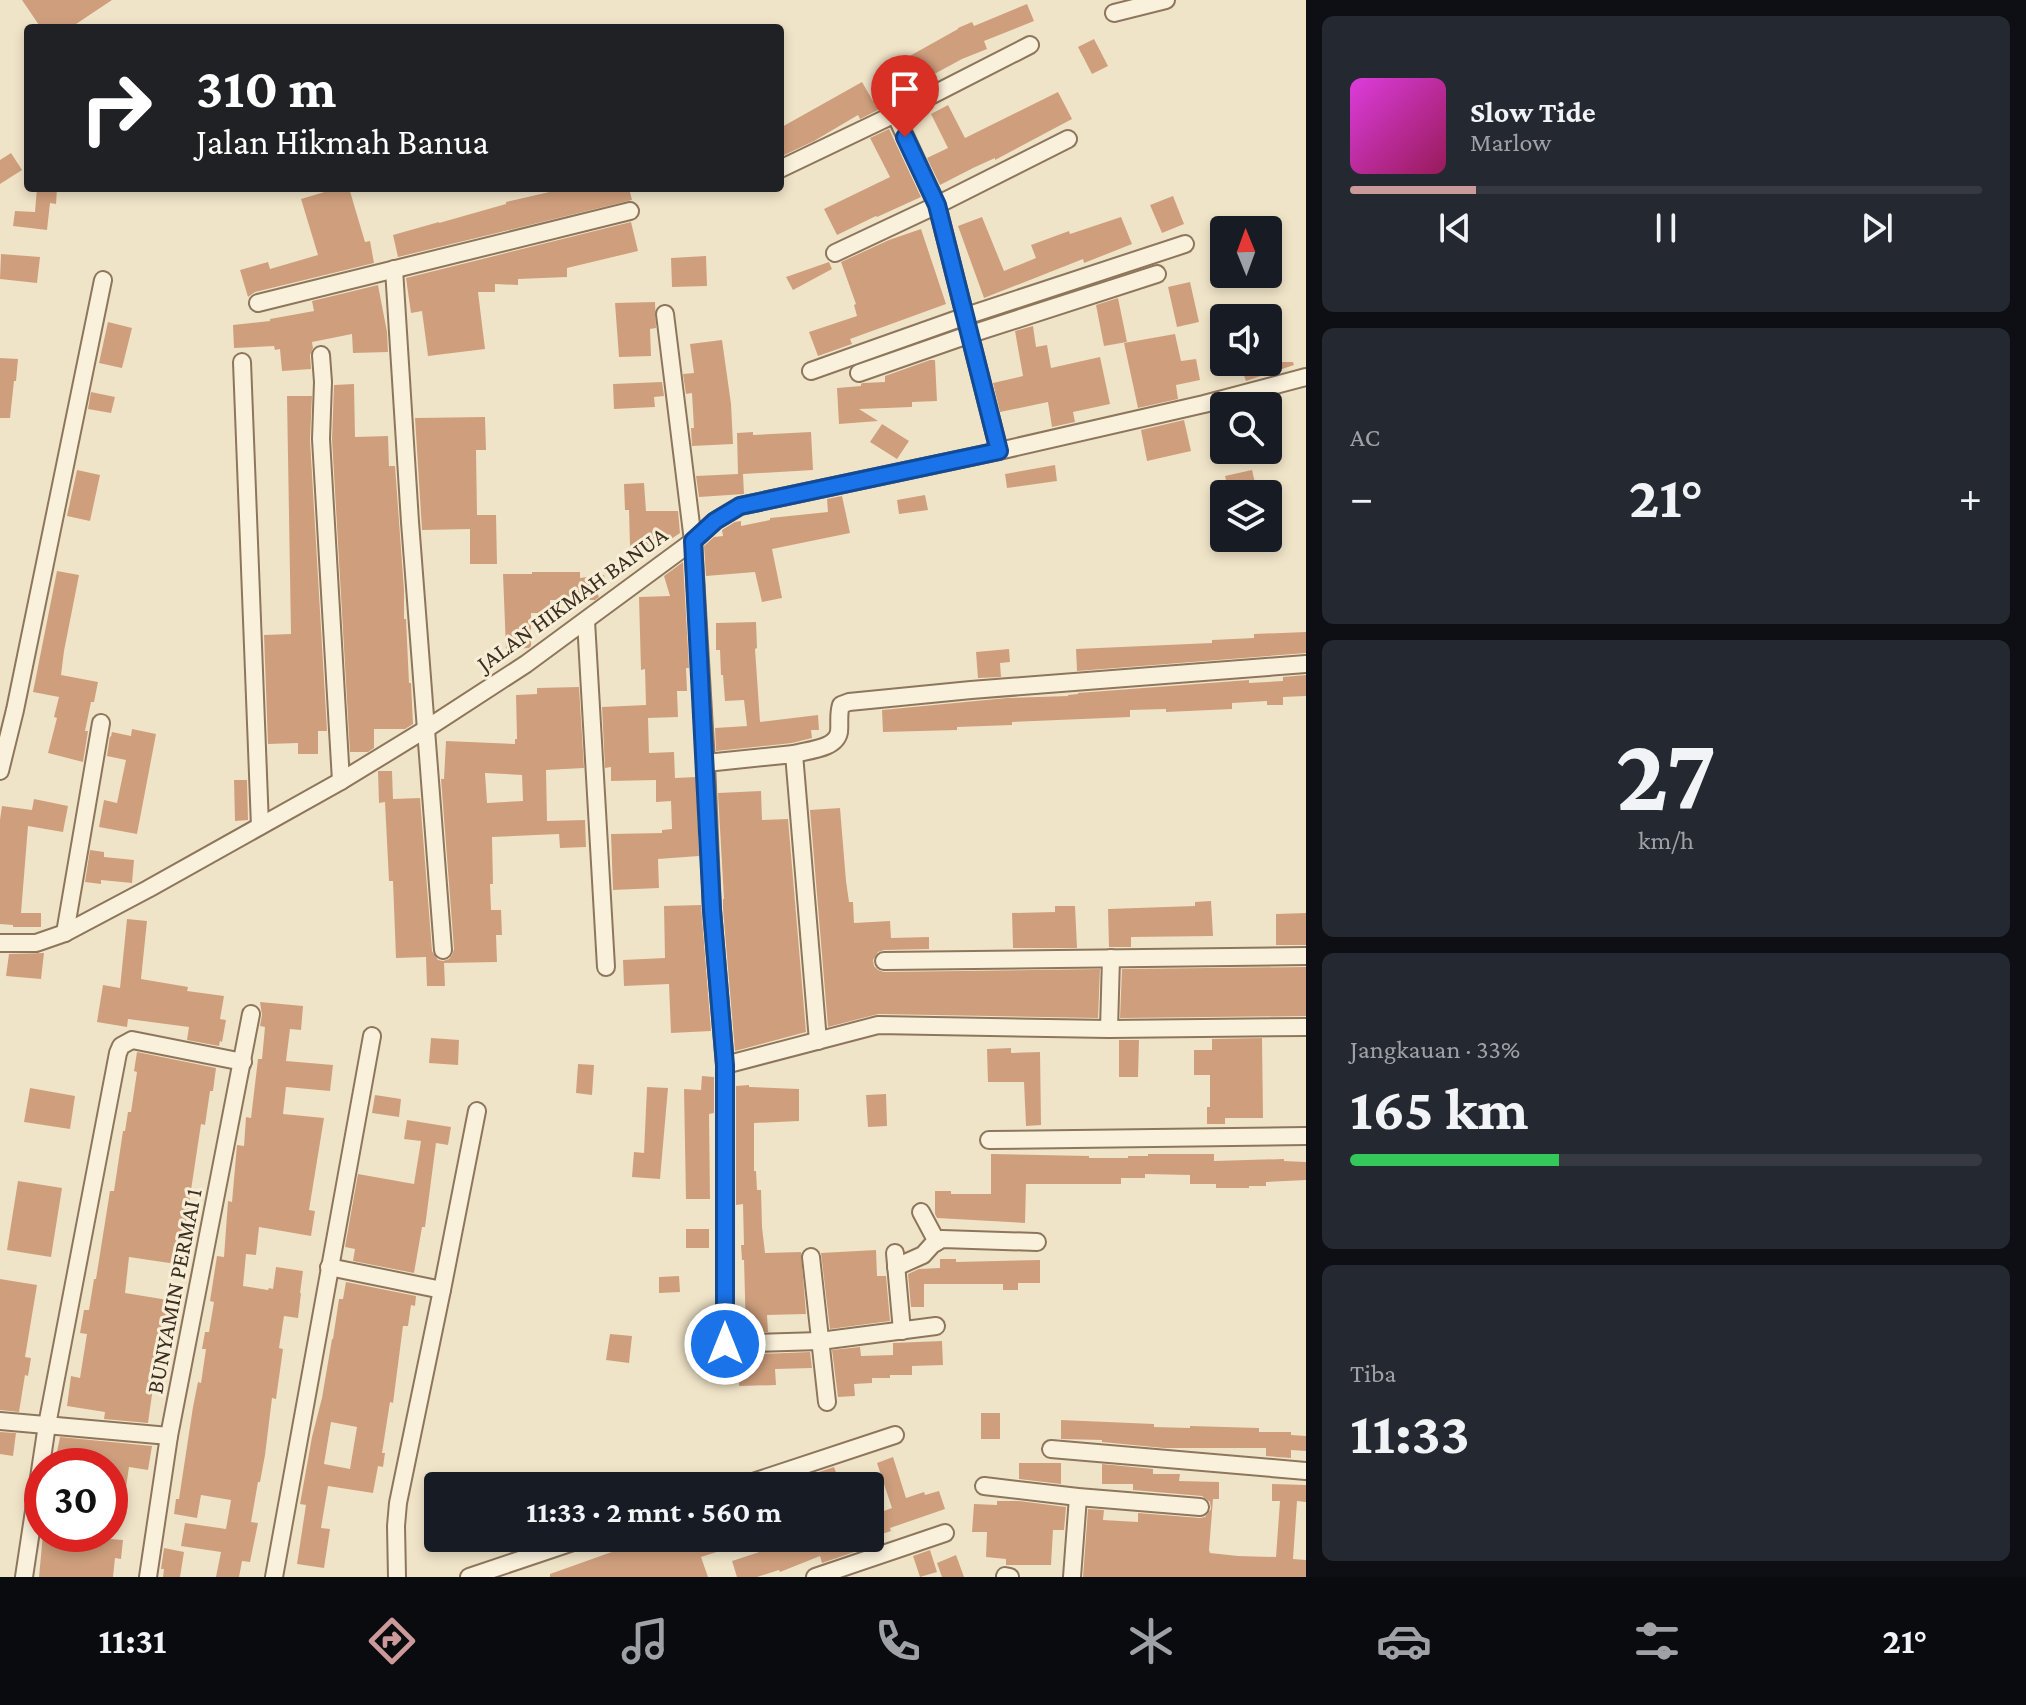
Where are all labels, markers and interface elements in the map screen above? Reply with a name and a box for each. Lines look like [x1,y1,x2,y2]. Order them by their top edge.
pin [871,55,939,137]
icon: right [64,56,168,160]
text: 310 m [196,57,337,119]
icon: arrive [883,67,927,111]
text: Slow Tide [1470,95,1596,128]
text: Jalan Hikmah Banua [196,122,489,162]
text: Marlow [1470,128,1551,157]
icon: previous [1433,206,1477,250]
icon: pause [1644,206,1688,250]
icon: next [1855,206,1899,250]
north arrow [1210,216,1282,288]
map controls [1210,216,1282,552]
button: sound [1210,304,1282,376]
button: search [1210,392,1282,464]
text: AC [1350,423,1380,452]
text: 21° [1629,463,1703,530]
text: − [1350,473,1373,521]
text: + [1959,473,1982,521]
button: layers [1210,480,1282,552]
street label: JALAN HIKMAH BANUA [470,520,672,678]
text: 27 [1616,716,1716,831]
text: km/h [1638,826,1694,855]
text: Jangkauan · 33% [1350,1035,1520,1064]
text: 165 km [1350,1075,1529,1142]
street label: BUNYAMIN PERMAI 1 [140,1186,207,1396]
position arrow [683,1302,767,1386]
text: Tiba [1350,1359,1396,1388]
text: 11:33 [1350,1399,1470,1466]
speed limit sign: 30 [24,1448,128,1552]
text: 11:33 · 2 mnt · 560 m [526,1495,782,1528]
icon: directions [364,1613,420,1669]
icon: music [617,1613,673,1669]
icon: phone [870,1613,926,1669]
icon: climate [1123,1613,1179,1669]
icon: car [1376,1613,1432,1669]
icon: filters [1629,1613,1685,1669]
text: 11:31 [99,1621,167,1661]
text: 21° [1883,1621,1927,1661]

